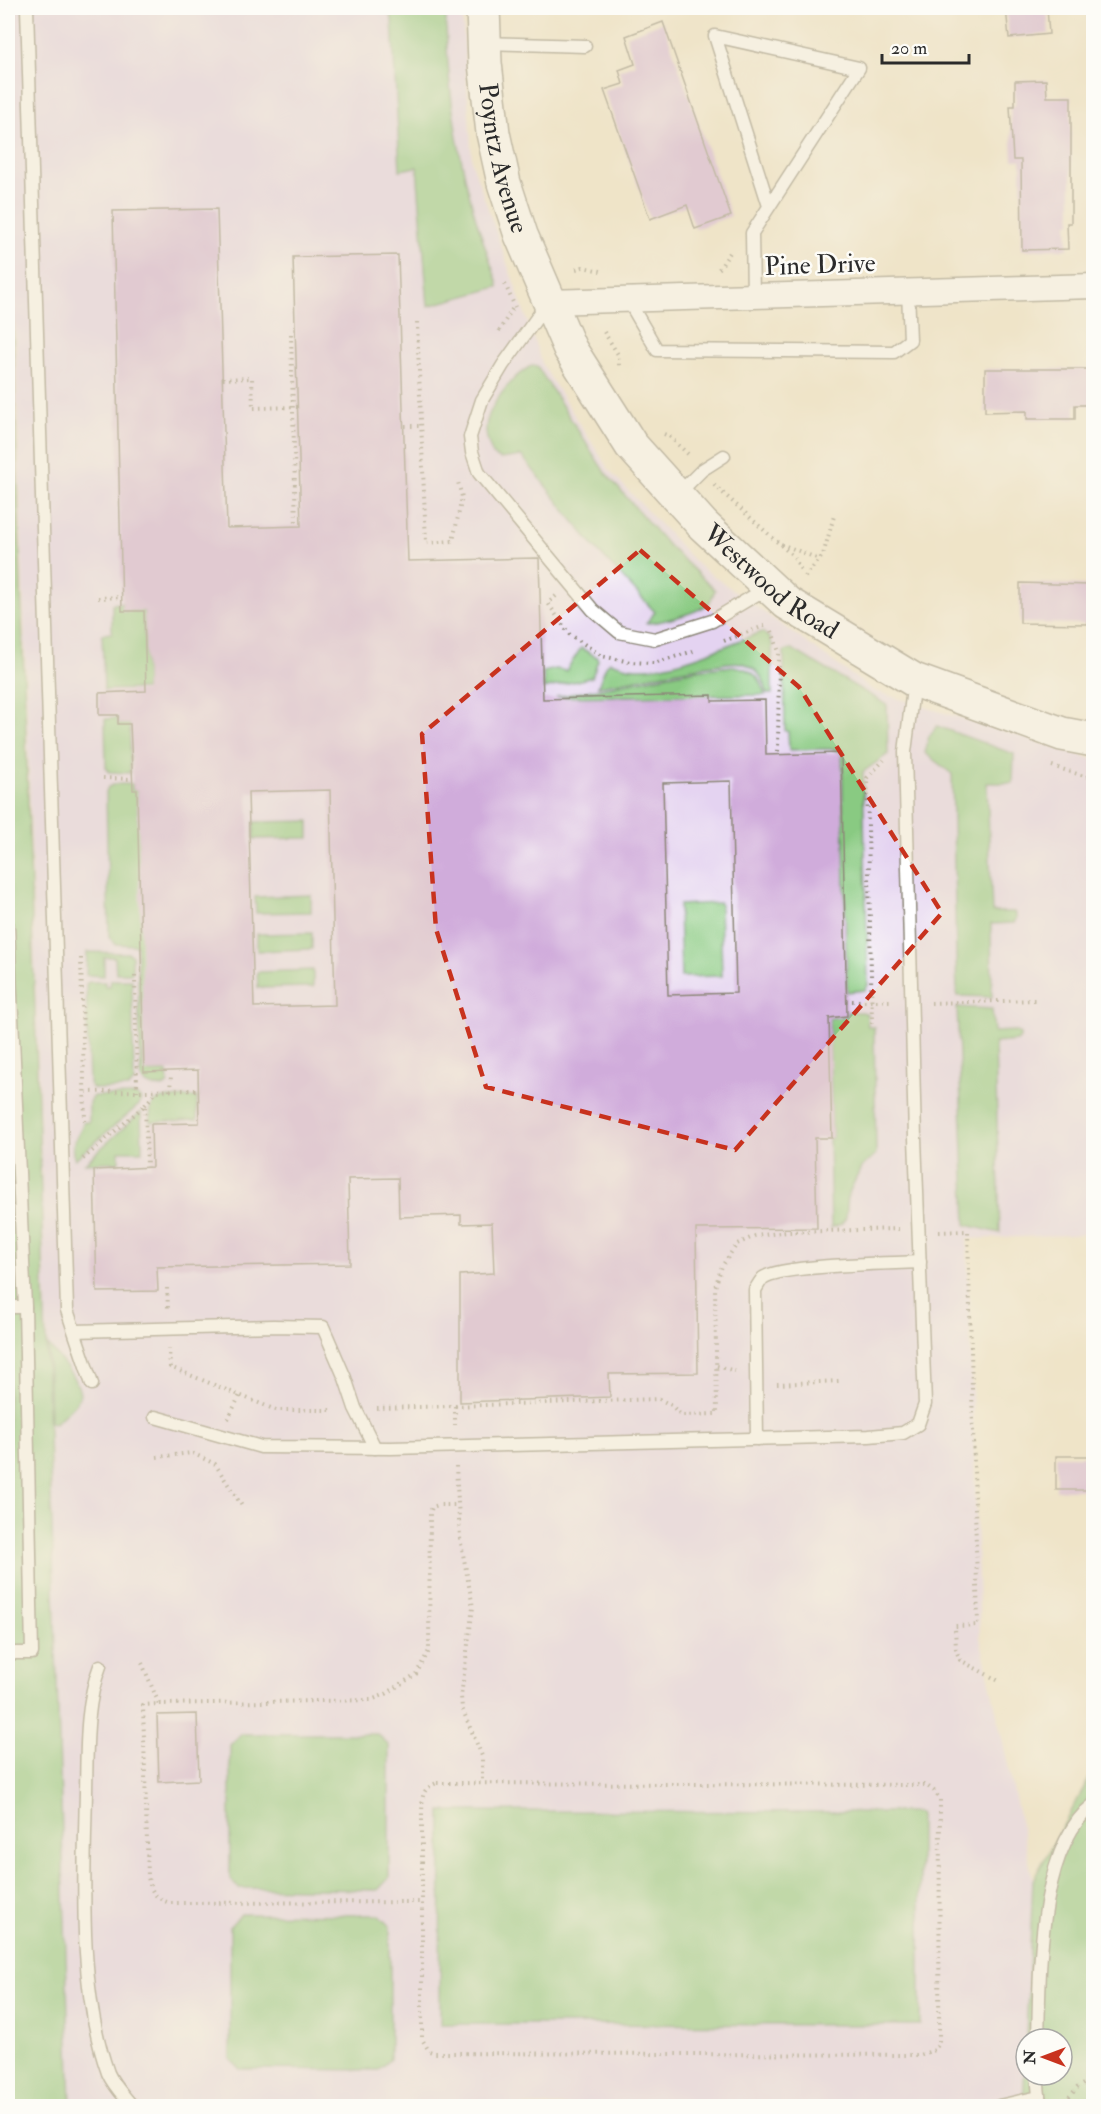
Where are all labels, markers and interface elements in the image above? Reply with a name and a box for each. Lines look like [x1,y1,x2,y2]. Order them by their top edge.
scale bar [882,27,969,65]
text: 20 m [891,37,927,60]
street label: Poyntz Avenue [471,81,535,238]
street label: Pine Drive [764,247,876,283]
street label: Westwood Road [696,517,845,647]
north arrow [1014,2027,1074,2087]
text: N [1020,2049,1040,2065]

